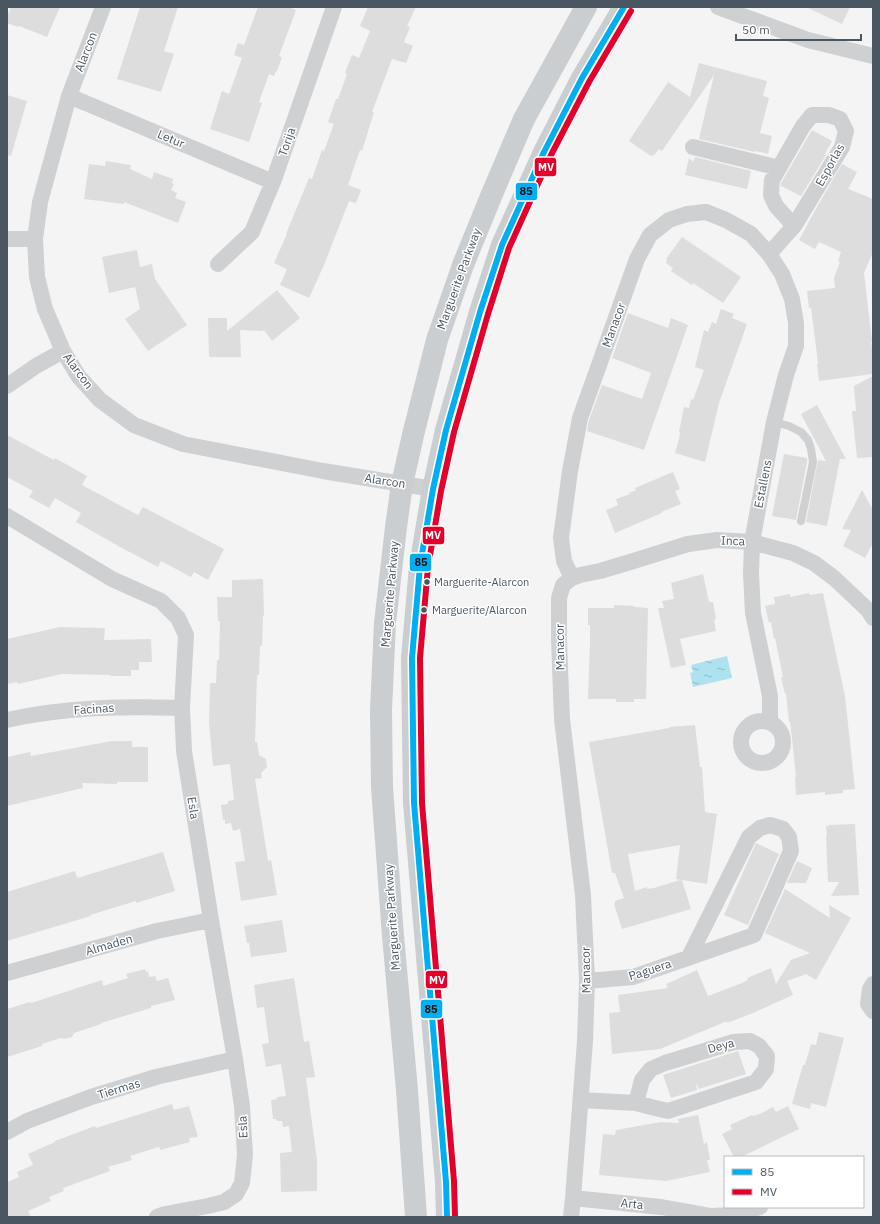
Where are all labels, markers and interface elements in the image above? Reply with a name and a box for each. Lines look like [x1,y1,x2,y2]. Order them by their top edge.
scale bar [736,16,861,42]
text: 50 m [742,22,770,37]
street label: Alarcon [71,30,100,74]
street label: Torija [275,125,299,158]
street label: Letur [155,126,188,151]
street label: Esporlas [812,141,847,189]
line badge: MV [534,157,557,177]
text: MV [538,160,554,174]
line badge: 85 [515,182,538,201]
text: 85 [519,184,533,198]
street label: Marguerite Parkway [433,226,484,332]
street label: Manacor [599,300,629,349]
street label: Alarcon [60,350,97,392]
street label: Estallens [750,458,775,509]
street label: Alarcon [364,470,407,491]
line badge: MV [422,526,445,545]
text: MV [425,528,441,542]
street label: Inca [721,533,746,548]
street label: Marguerite Parkway [377,540,402,648]
line badge: 85 [409,553,432,572]
text: 85 [414,555,428,569]
place label: Marguerite-Alarcon [434,575,529,589]
marker: Marguerite-Alarcon [422,577,432,587]
place label: Marguerite/Alarcon [432,603,527,617]
marker: Marguerite/Alarcon [419,605,429,615]
street label: Manacor [552,623,567,670]
street label: Facinas [73,700,115,717]
street label: Esla [184,796,203,821]
street label: Marguerite Parkway [380,863,403,971]
street label: Almaden [84,931,134,958]
street label: Manacor [578,946,593,993]
street label: Paguera [627,955,674,983]
line badge: MV [425,970,448,989]
text: MV [429,973,445,987]
line badge: 85 [420,999,443,1019]
text: 85 [424,1002,438,1016]
street label: Deya [706,1035,736,1056]
street label: Tiermas [96,1075,142,1102]
street label: Esla [234,1115,251,1139]
legend [724,1156,864,1208]
text: 85 [760,1164,774,1179]
text: MV [760,1184,778,1199]
street label: Arta [620,1195,645,1212]

